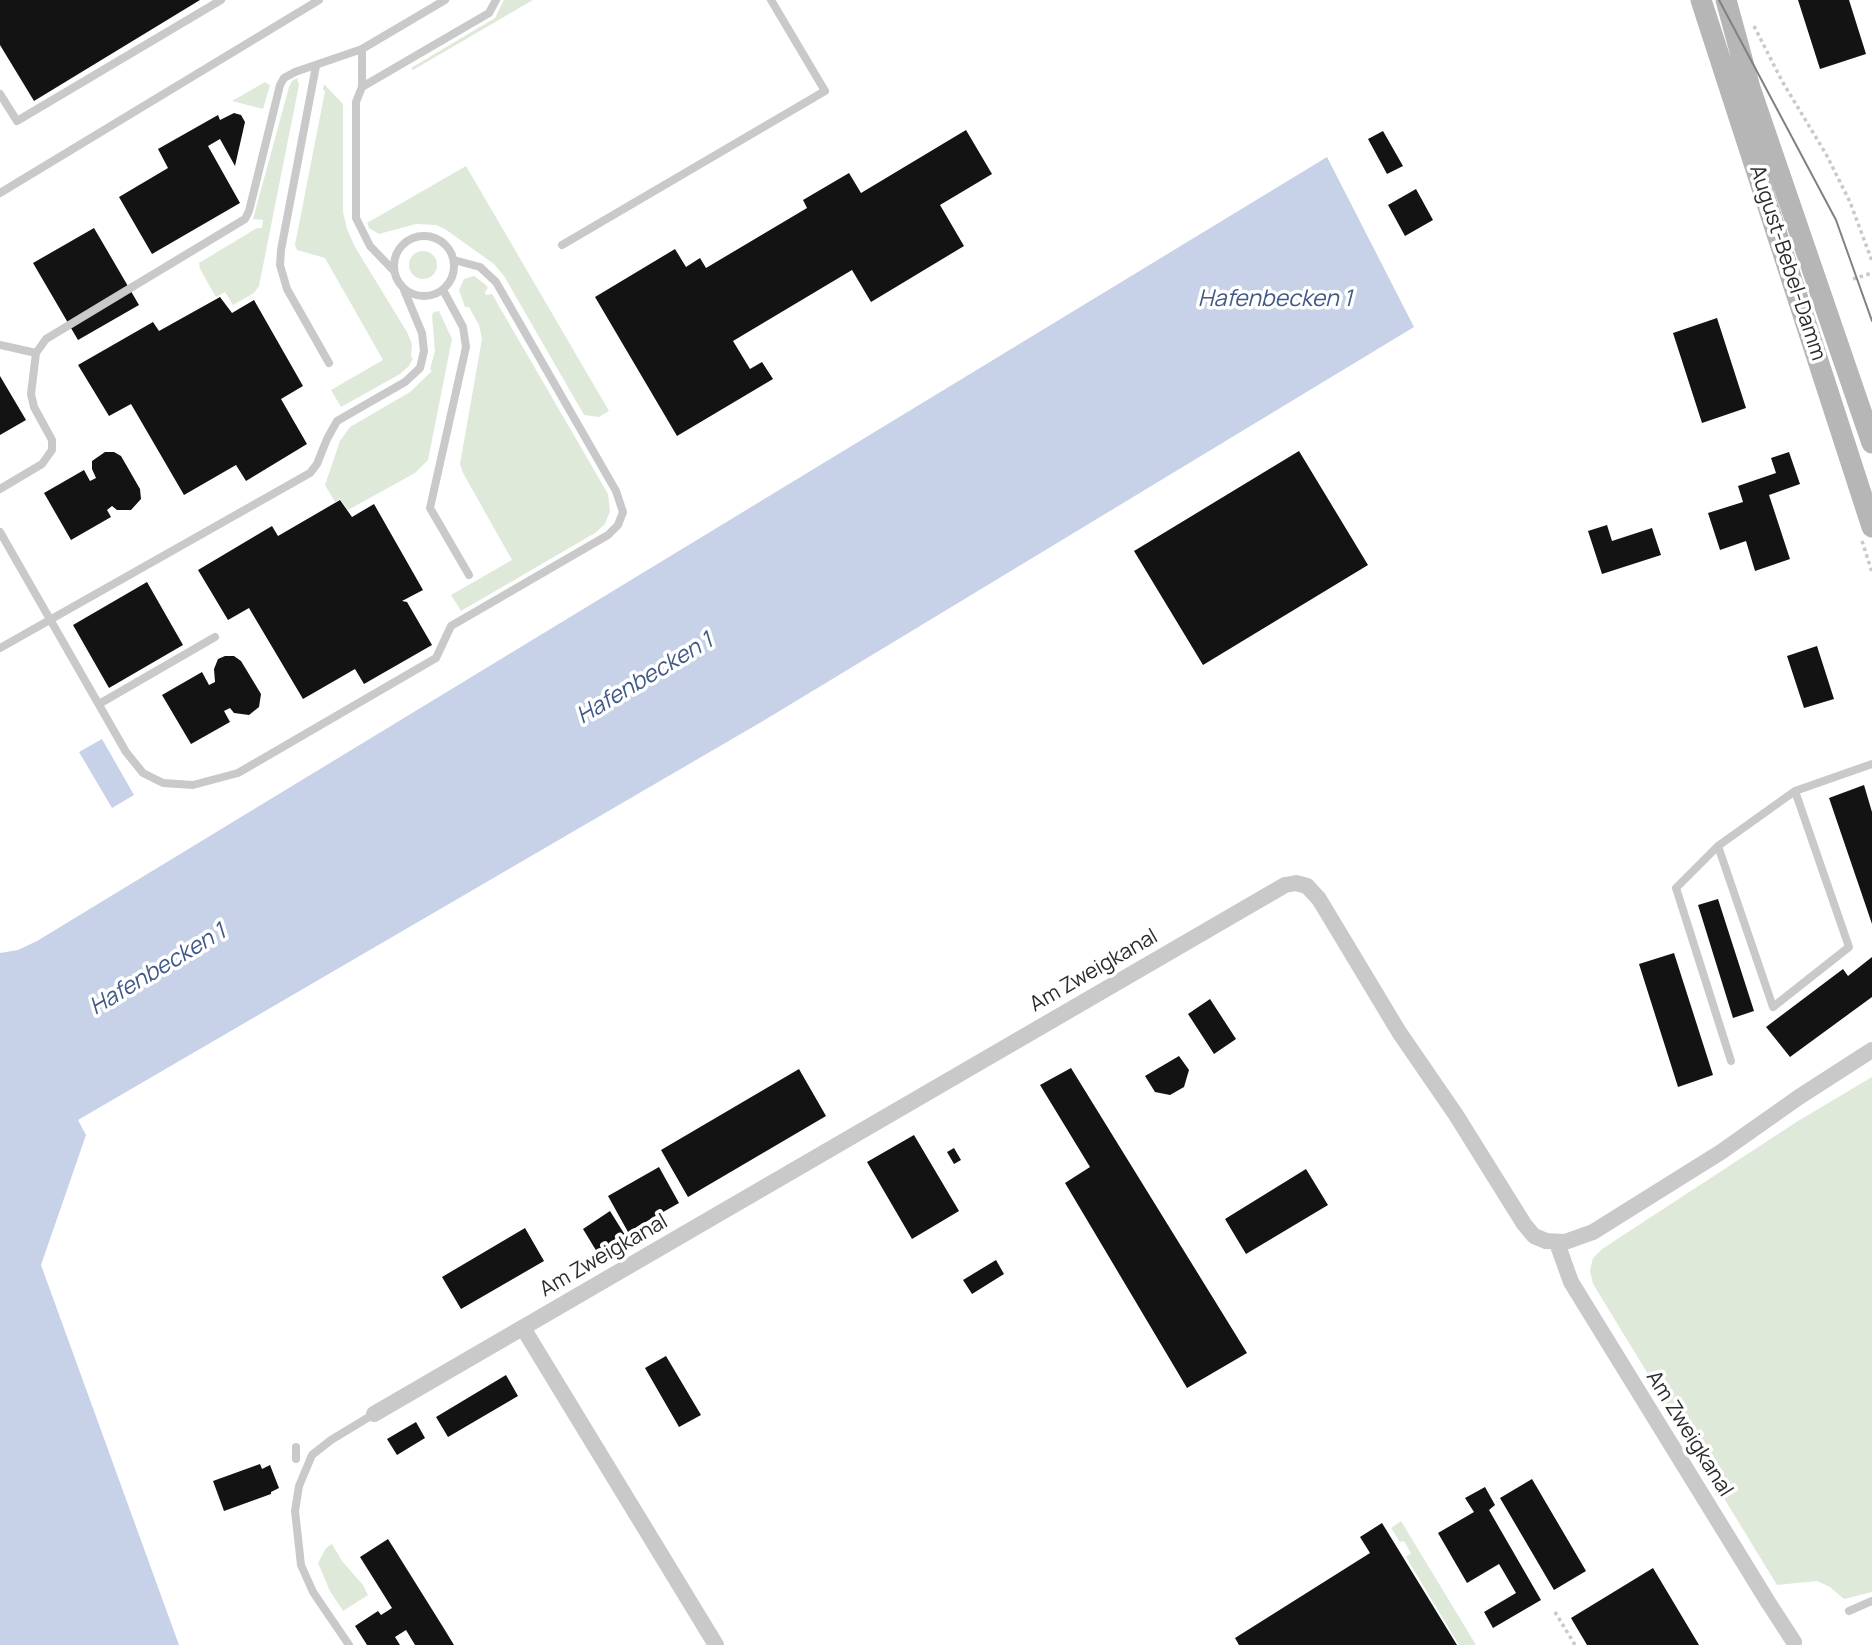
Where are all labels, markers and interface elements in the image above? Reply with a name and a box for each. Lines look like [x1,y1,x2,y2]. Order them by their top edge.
street label: August-Bebel-Damm [1744,162,1830,364]
water label: Hafenbecken 1 [1198,286,1352,314]
water label: Hafenbecken 1 [572,627,718,731]
water label: Hafenbecken 1 [85,918,231,1022]
street label: Am Zweigkanal [1026,924,1162,1018]
street label: Am Zweigkanal [536,1209,672,1303]
street label: Am Zweigkanal [1640,1367,1738,1501]

